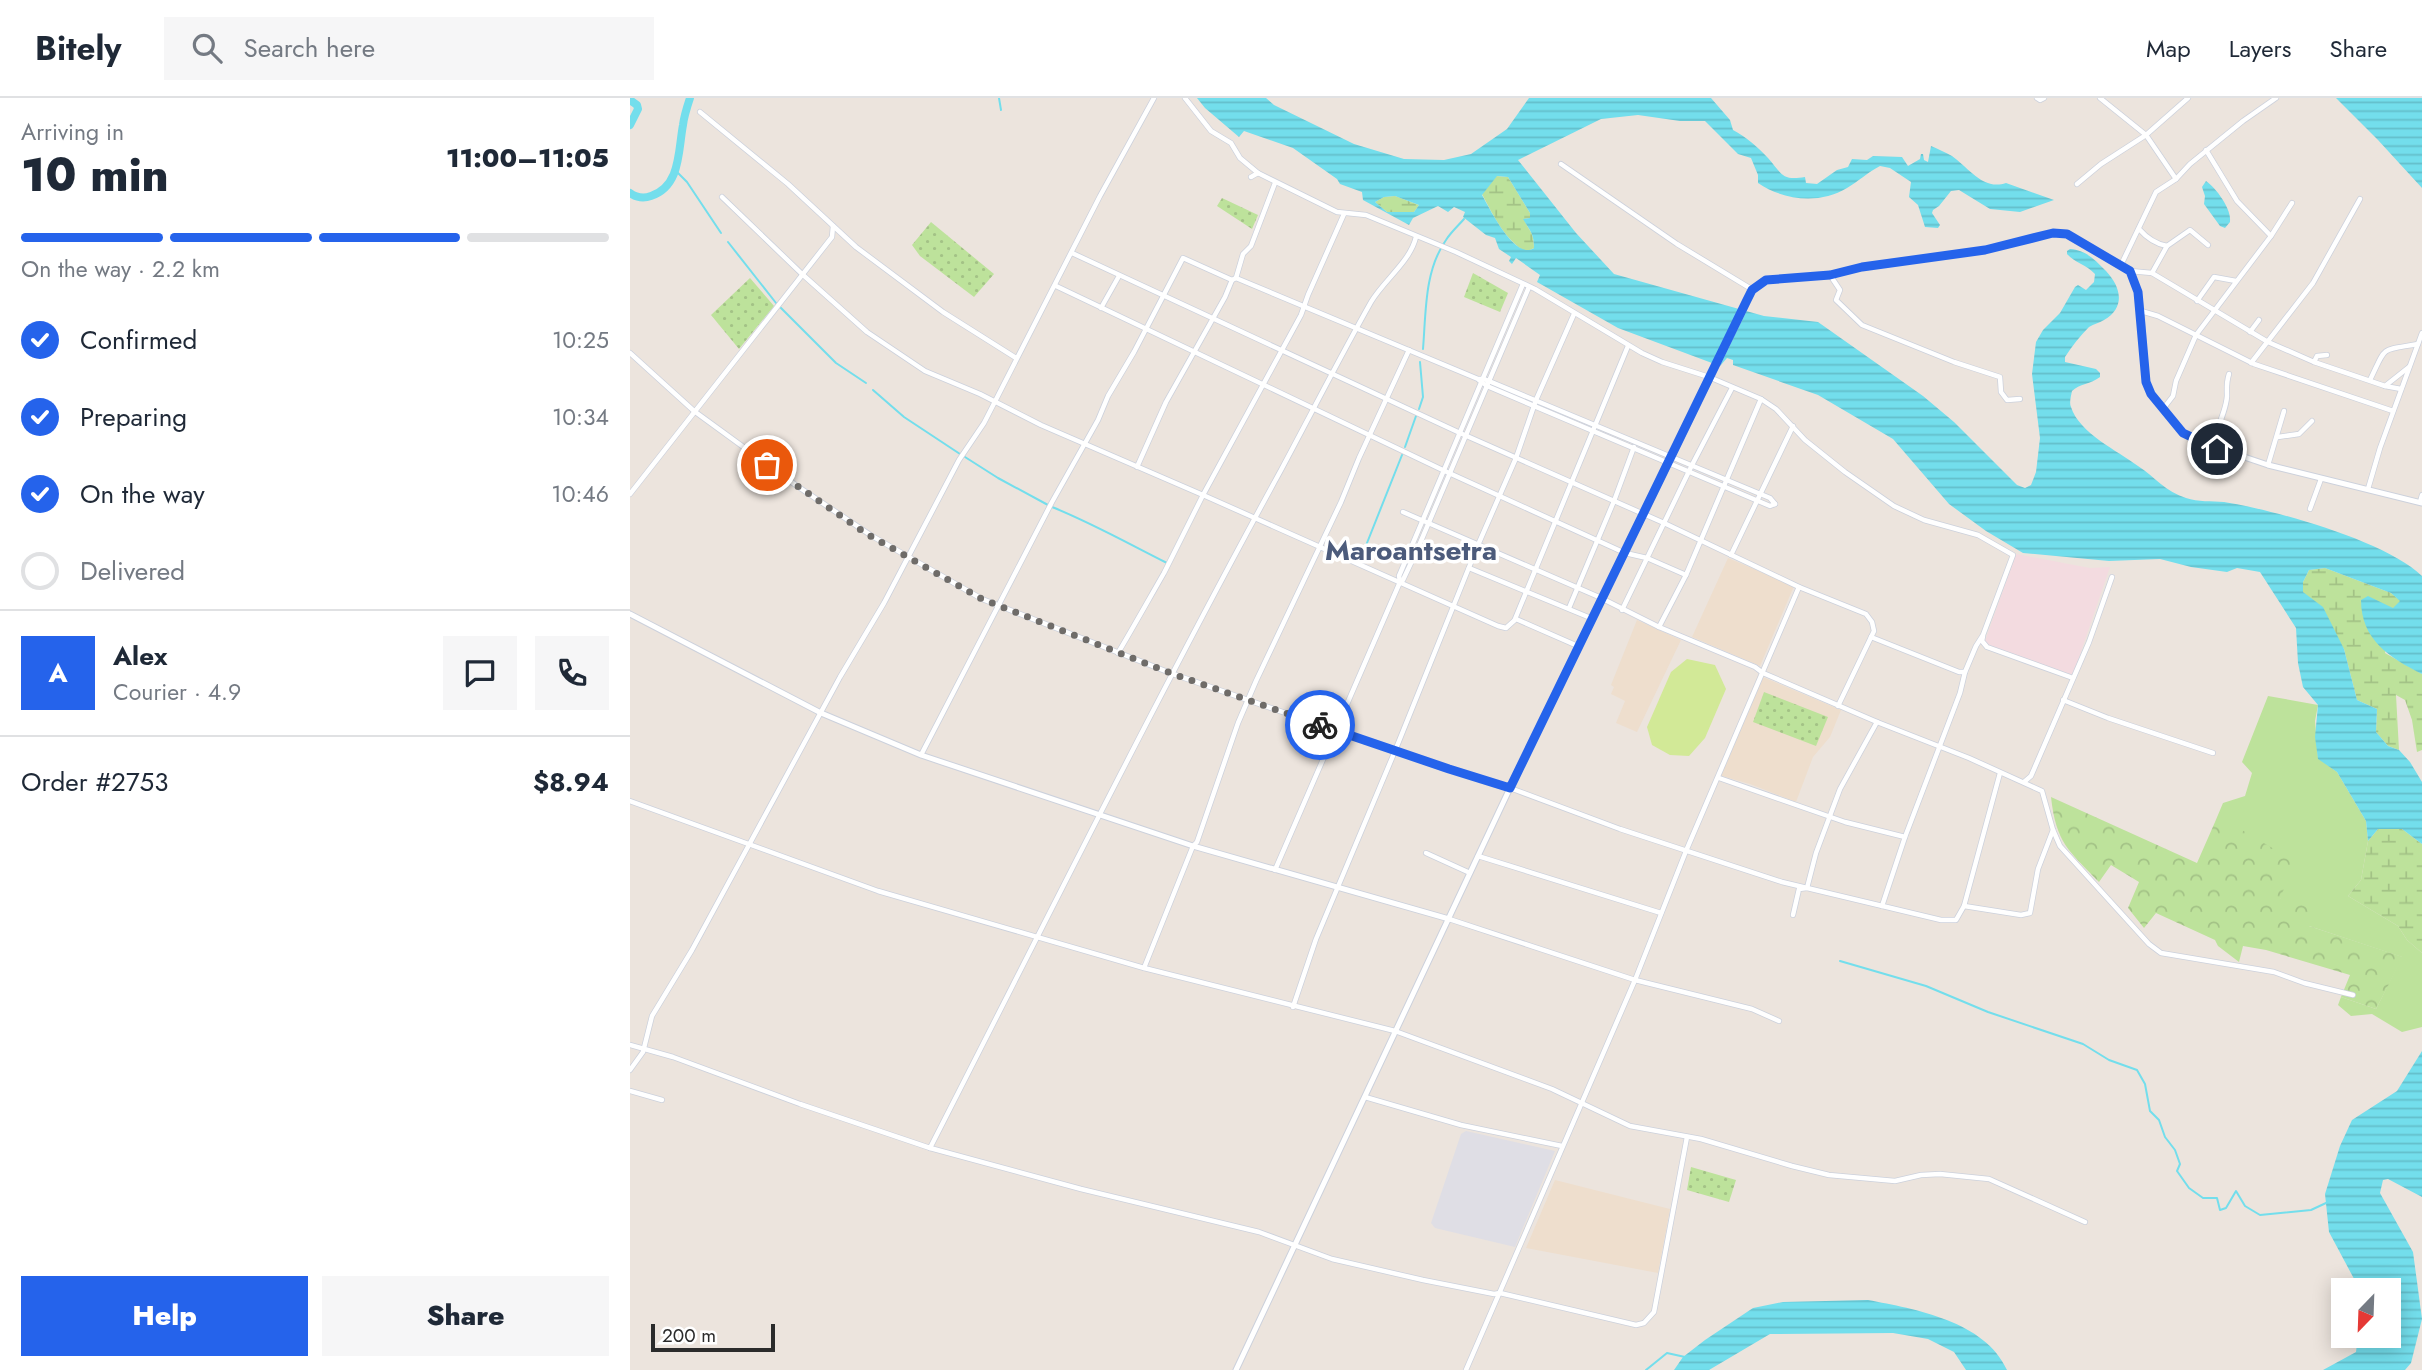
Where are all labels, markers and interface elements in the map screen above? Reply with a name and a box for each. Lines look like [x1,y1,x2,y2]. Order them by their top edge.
search box [164,17,654,80]
text: Bitely [35,25,122,72]
icon: search [188,29,226,67]
text: Search here [244,29,375,67]
text: Map [2146,31,2191,66]
text: Layers [2229,31,2291,66]
text: Share [2329,31,2387,66]
text: Arriving in [21,115,124,149]
text: 11:00–11:05 [446,139,609,177]
text: 10 min [21,142,169,208]
text: On the way · 2.2 km [21,252,220,286]
icon: check [21,321,59,359]
text: Confirmed [80,321,197,359]
text: 10:25 [552,323,609,357]
icon: check [21,398,59,436]
text: Preparing [80,398,187,436]
text: 10:34 [552,400,609,434]
pin [2187,419,2247,479]
icon: home [2198,430,2236,468]
pin [737,435,797,495]
icon: bag [748,446,786,484]
icon: check [21,475,59,513]
text: On the way [80,475,205,513]
text: 10:46 [551,477,609,511]
district label: Maroantsetra [1325,530,1497,571]
text: Delivered [80,552,185,590]
button: chat [443,636,517,710]
button: phone [535,636,609,710]
text: Alex [113,637,167,675]
text: A [48,654,68,692]
text: Courier · 4.9 [113,675,241,709]
courier [1285,690,1355,760]
icon: bike [1301,706,1339,744]
text: Order #2753 [21,763,168,801]
text: $8.94 [533,763,609,801]
button: Help [21,1276,308,1356]
button: Share [322,1276,609,1356]
north arrow [2331,1278,2401,1348]
map controls [2331,1278,2401,1348]
scale bar [651,1321,775,1353]
text: 200 m [662,1322,716,1349]

